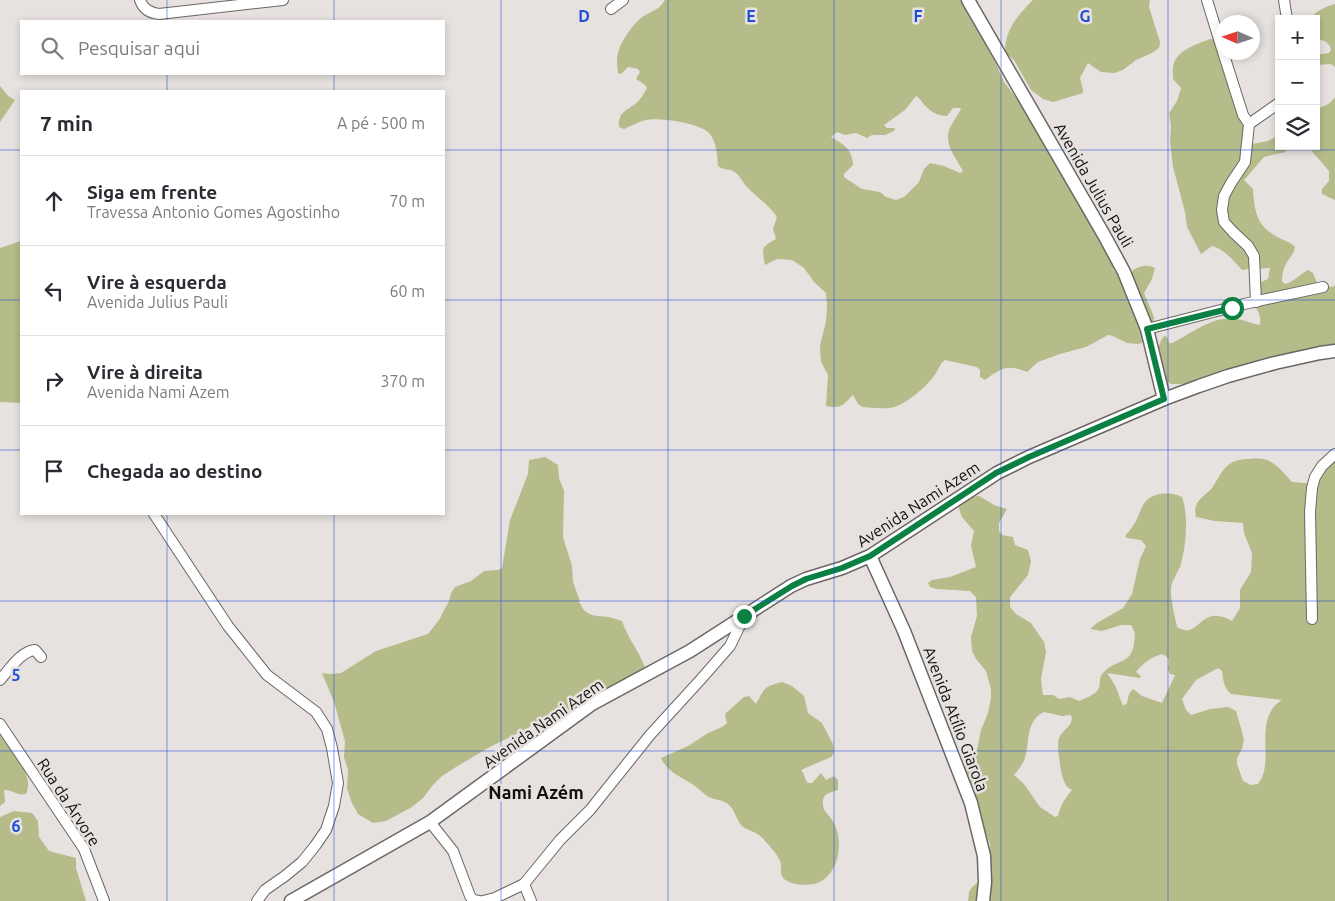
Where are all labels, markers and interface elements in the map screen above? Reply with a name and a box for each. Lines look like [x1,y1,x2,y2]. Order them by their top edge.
text: D [578,7,590,25]
text: E [746,7,756,25]
text: F [914,7,923,25]
text: G [1079,7,1091,25]
north arrow [1215,15,1260,60]
map controls [1275,15,1320,150]
button: + [1275,15,1320,60]
search box [20,20,445,75]
icon: search [38,34,66,62]
text: Pesquisar aqui [78,37,200,59]
button: − [1275,60,1320,105]
button: layers [1275,105,1320,150]
text: 7 min [40,111,93,135]
text: A pé · 500 m [337,114,425,132]
street label: Avenida Julius Pauli [1051,120,1137,250]
text: Siga em frente [87,181,217,203]
icon: ahead [40,187,68,215]
text: 70 m [389,192,425,210]
text: Travessa Antonio Gomes Agostinho [87,203,340,221]
text: Vire à esquerda [87,271,227,293]
icon: left [40,277,68,305]
text: 60 m [389,282,425,300]
text: Avenida Julius Pauli [87,293,228,311]
route start [1221,297,1244,320]
text: Vire à direita [87,361,203,383]
icon: right [40,367,68,395]
text: 370 m [380,372,425,390]
text: Avenida Nami Azem [87,383,230,401]
icon: arrive [40,457,68,485]
street label: Avenida Nami Azem [853,458,983,550]
text: Chegada ao destino [87,460,263,482]
route end [733,605,756,628]
street label: Avenida Atílio Giarola [920,644,992,794]
text: 5 [11,666,21,684]
street label: Avenida Nami Azem [479,675,607,771]
street label: Rua da Árvore [34,754,106,849]
district label: Nami Azém [488,782,584,802]
text: 6 [11,817,21,835]

